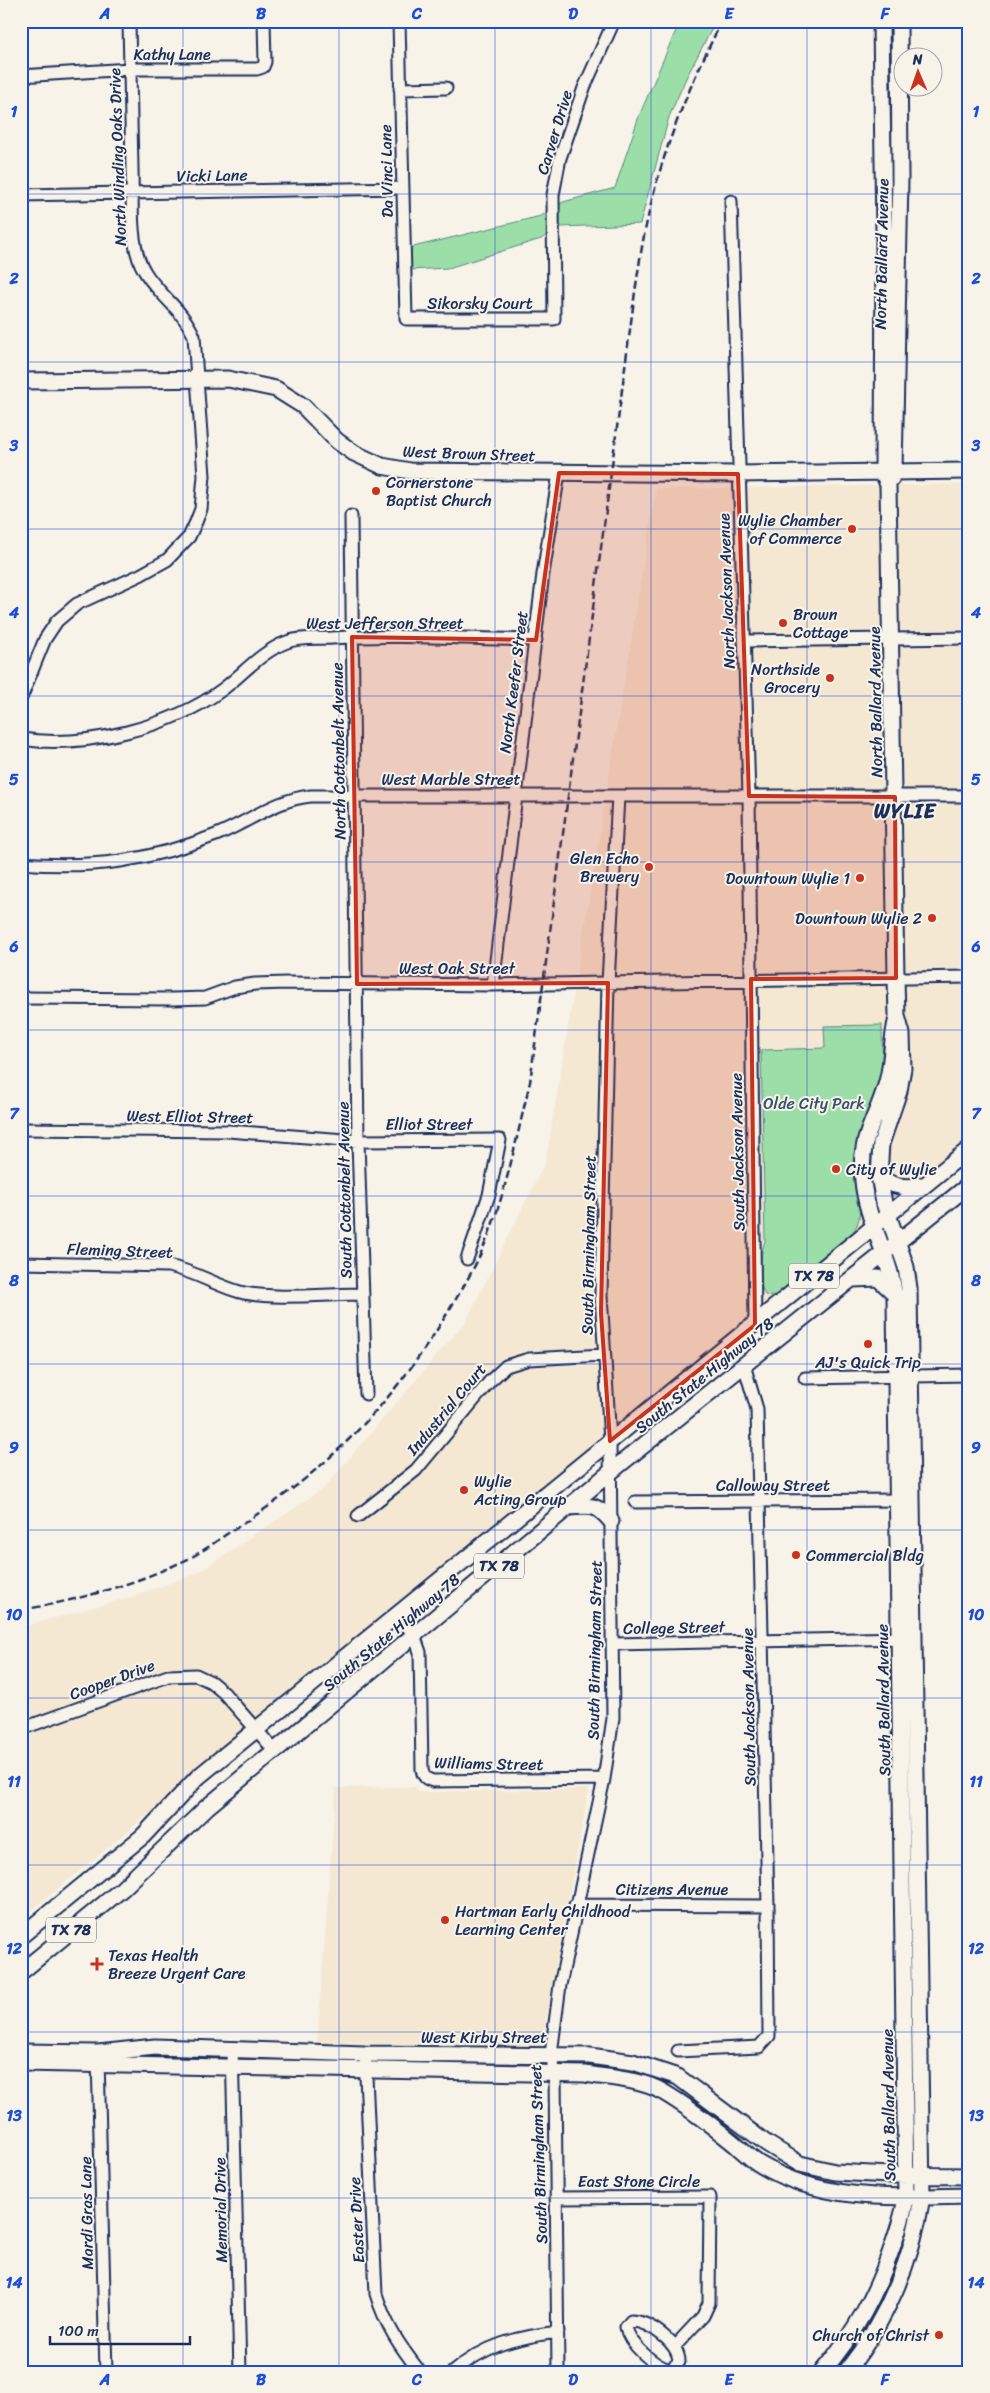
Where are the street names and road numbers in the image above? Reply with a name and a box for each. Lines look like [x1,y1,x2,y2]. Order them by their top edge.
street label: Kathy Lane [133,40,211,69]
street label: North Winding Oaks Drive [100,67,135,246]
street label: Carver Drive [528,86,581,178]
street label: Da Vinci Lane [371,124,402,218]
street label: Vicki Lane [176,160,248,191]
street label: North Ballard Avenue [866,178,897,330]
street label: Sikorsky Court [427,289,533,318]
street label: West Brown Street [402,437,536,470]
street label: North Jackson Avenue [709,512,744,669]
street label: West Jefferson Street [306,609,464,638]
street label: North Keefer Street [490,609,537,755]
street label: North Ballard Avenue [860,626,891,778]
street label: North Cottonbelt Avenue [322,662,355,840]
street label: West Marble Street [381,765,521,794]
street label: West Oak Street [399,954,516,983]
street label: South Jackson Avenue [722,1073,753,1231]
street label: West Elliot Street [126,1101,254,1132]
street label: South Cottonbelt Avenue [328,1101,361,1279]
street label: Elliot Street [385,1110,473,1139]
street label: South Birmingham Street [572,1155,605,1335]
street label: Fleming Street [66,1234,174,1267]
road number: TX 78 [789,1264,839,1288]
street label: South State Highway 78 [628,1310,781,1441]
street label: Industrial Court [398,1357,494,1463]
street label: Calloway Street [716,1471,830,1500]
road number: TX 78 [474,1554,524,1578]
street label: South Birmingham Street [578,1560,611,1740]
street label: South State Highway 78 [316,1566,467,1699]
street label: College Street [623,1612,726,1643]
street label: South Ballard Avenue [868,1624,899,1776]
street label: South Jackson Avenue [733,1628,764,1786]
street label: Cooper Drive [65,1651,159,1708]
street label: Williams Street [434,1748,544,1779]
street label: Citizens Avenue [616,1875,729,1904]
road number: TX 78 [46,1918,96,1942]
street label: West Kirby Street [421,2023,547,2052]
street label: South Ballard Avenue [873,2029,904,2181]
street label: South Birmingham Street [521,2064,556,2244]
street label: Mardi Gras Lane [71,2156,102,2270]
street label: Memorial Drive [205,2157,236,2263]
street label: East Stone Circle [578,2167,700,2196]
street label: Easter Drive [340,2176,373,2264]

